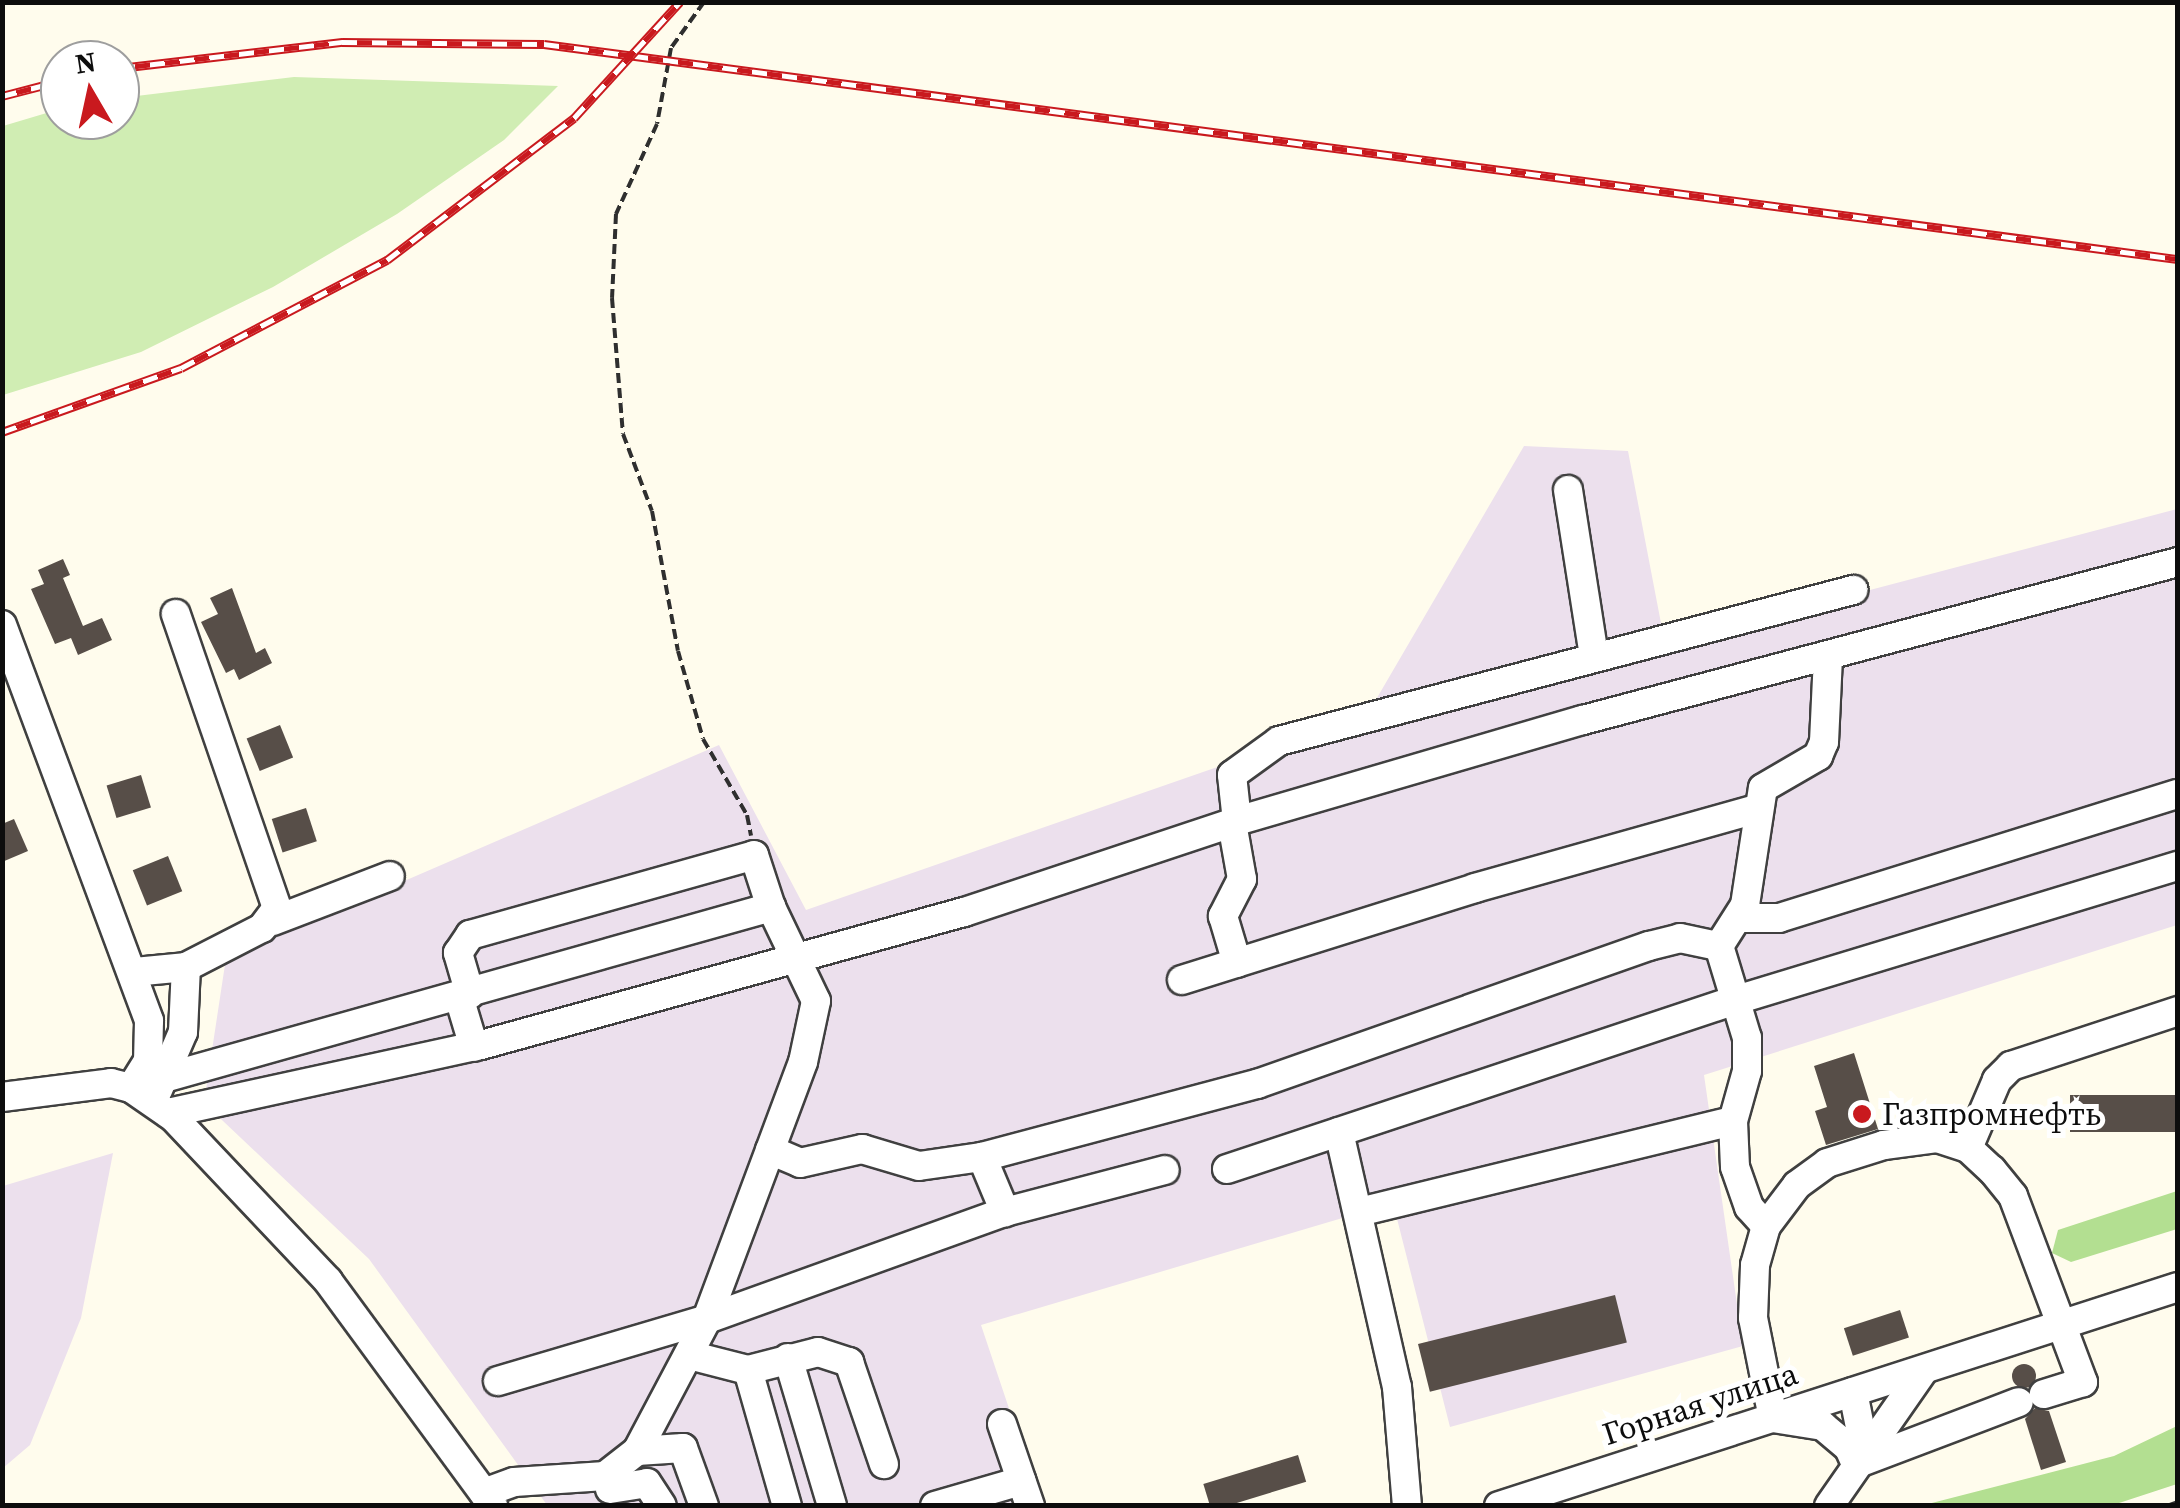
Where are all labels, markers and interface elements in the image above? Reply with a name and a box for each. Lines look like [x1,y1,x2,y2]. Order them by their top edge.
north arrow [40,40,140,140]
text: N [73,42,99,83]
place label: Газпромнефть [1882,1095,2101,1133]
marker: Газпромнефть [1851,1103,1873,1125]
street label: Горная улица [1598,1354,1802,1454]

